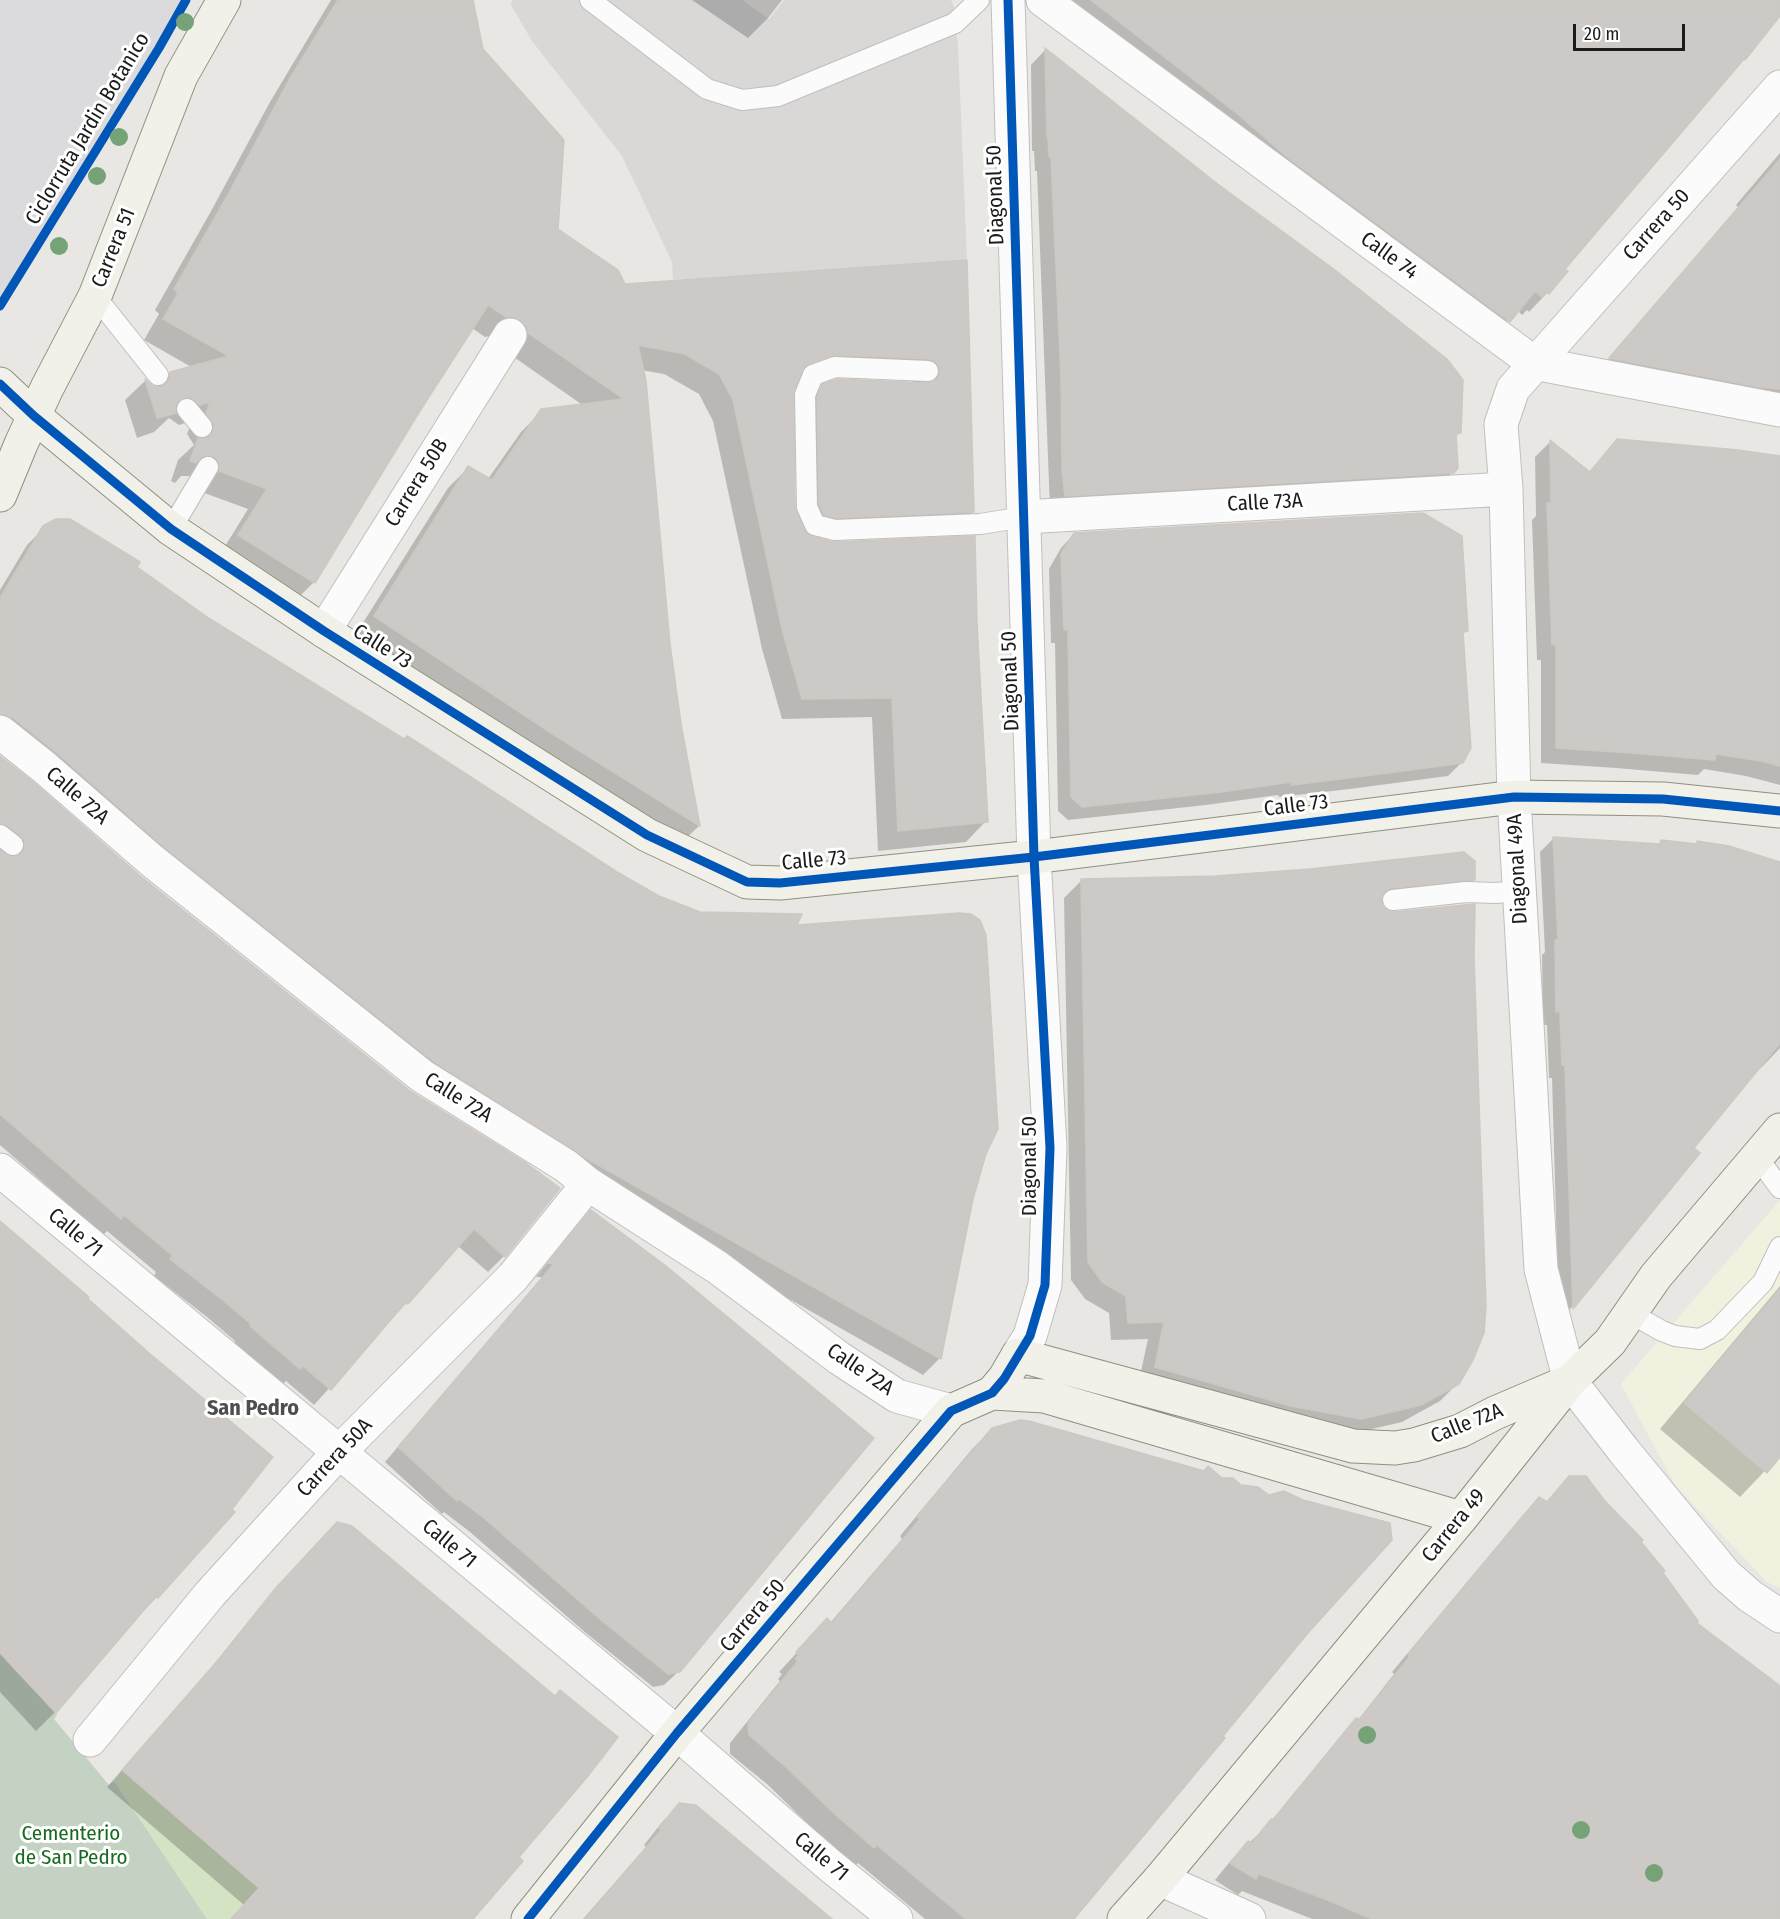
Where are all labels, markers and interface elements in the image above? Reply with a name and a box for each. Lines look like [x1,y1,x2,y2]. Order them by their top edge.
scale bar [1576,12,1688,50]
text: 20 m [1584,23,1619,45]
street label: Ciclorruta Jardin Botanico [21,28,155,230]
street label: Diagonal 50 [982,144,1010,246]
street label: Carrera 50 [1618,184,1696,266]
street label: Carrera 51 [87,204,141,292]
street label: Calle 74 [1355,227,1423,285]
street label: Carrera 50B [380,434,454,532]
street label: Calle 73A [1227,488,1303,518]
street label: Calle 73 [348,619,416,675]
street label: Diagonal 50 [997,630,1025,732]
street label: Calle 72A [40,762,114,830]
street label: Calle 73 [1262,790,1330,822]
street label: Diagonal 49A [1503,813,1533,925]
street label: Calle 73 [781,846,847,876]
street label: Calle 72A [419,1067,497,1129]
street label: Diagonal 50 [1017,1116,1043,1216]
street label: Calle 71 [43,1203,107,1263]
street label: Calle 72A [822,1338,898,1402]
district label: San Pedro [207,1396,299,1422]
street label: Calle 72A [1427,1398,1507,1450]
street label: Carrera 50A [292,1413,378,1503]
street label: Carrera 49 [1417,1484,1491,1568]
street label: Calle 71 [417,1514,481,1574]
street label: Carrera 50 [715,1574,791,1658]
park label: Cementerio de San Pedro [14,1821,128,1871]
street label: Calle 71 [789,1827,853,1887]

